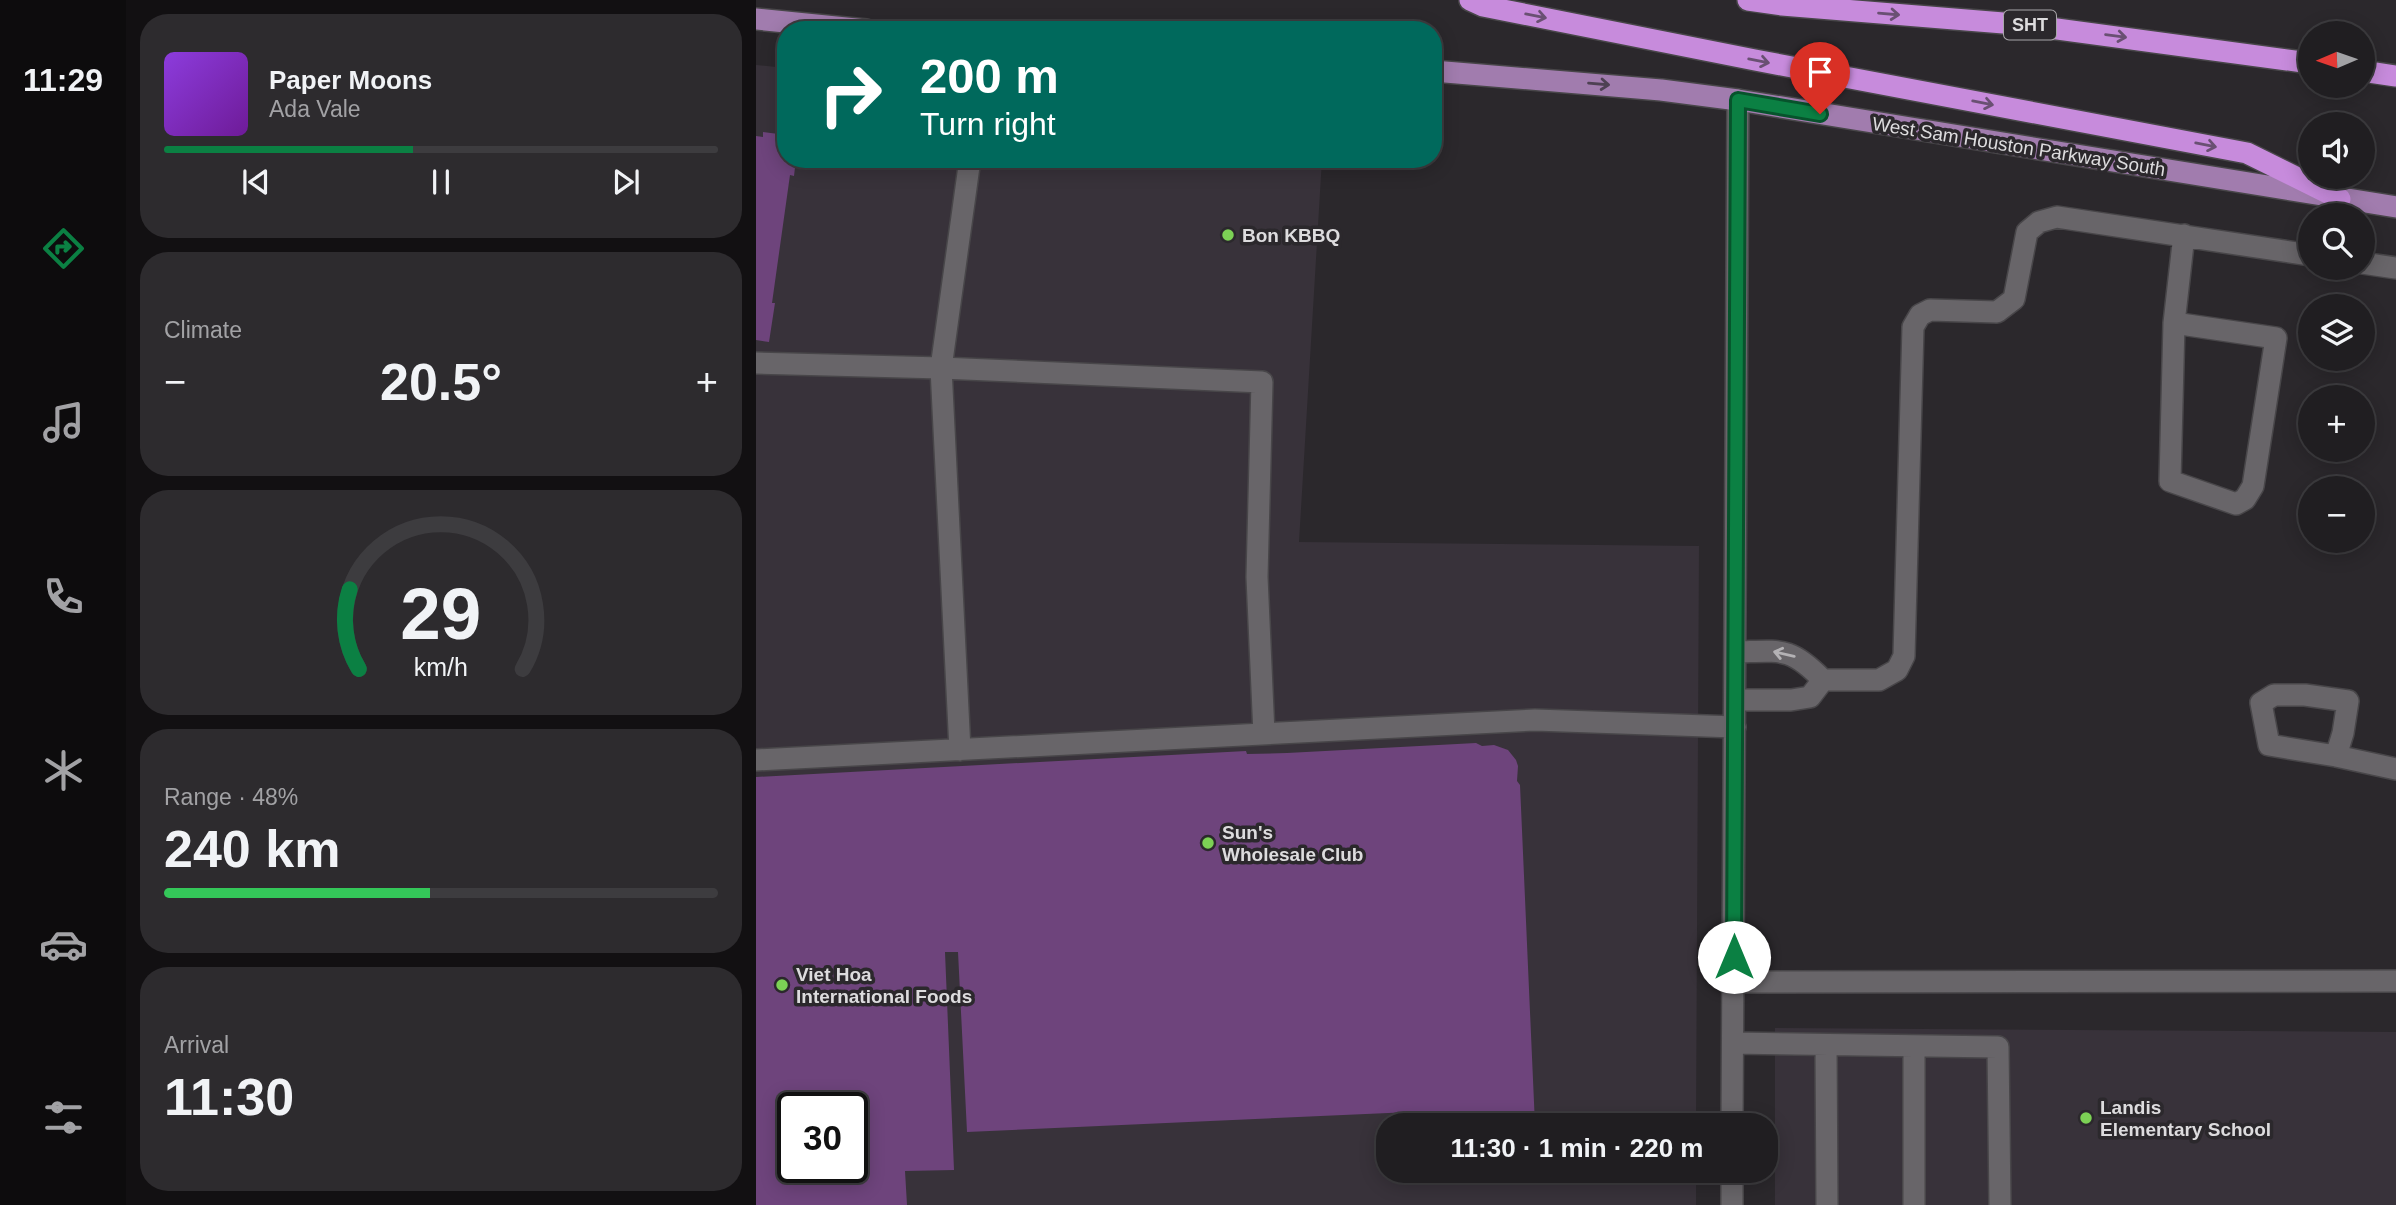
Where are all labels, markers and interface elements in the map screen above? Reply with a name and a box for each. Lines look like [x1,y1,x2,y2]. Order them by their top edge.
one-way arrow [1878,8,1900,21]
one-way arrow [1524,10,1547,24]
road number: SHT [2004,10,2056,40]
north arrow [2298,21,2375,98]
map controls [2298,21,2375,553]
one-way arrow [2104,30,2127,43]
pin [1790,42,1850,114]
icon: right [805,49,896,140]
text: 200 m [920,49,1059,103]
icon: arrive [1801,53,1839,91]
one-way arrow [1747,55,1770,68]
text: 11:29 [23,62,103,98]
text: Paper Moons [269,65,432,95]
one-way arrow [1587,78,1610,91]
text: Ada Vale [269,96,361,122]
one-way arrow [1971,96,1994,110]
text: Turn right [920,106,1056,142]
button: sound [2298,112,2375,189]
street label: West Sam Houston Parkway South [1871,113,2167,180]
one-way arrow [2194,139,2217,153]
icon: previous [237,163,275,201]
icon: pause [422,163,460,201]
icon: next [607,163,645,201]
button: search [2298,203,2375,280]
icon: directions [39,224,88,273]
place label: Bon KBBQ [1242,225,1340,246]
marker: Bon KBBQ [1220,227,1236,243]
button: layers [2298,294,2375,371]
text: Climate [164,317,242,343]
text: 20.5° [380,353,502,411]
text: − [164,361,186,403]
text: + [696,361,718,403]
button: + [2298,385,2375,462]
icon: music [39,398,88,447]
button: − [2298,476,2375,553]
icon: phone [39,572,88,621]
text: 29 [401,573,481,654]
one-way arrow [1774,646,1796,659]
text: km/h [414,652,468,680]
icon: climate [39,746,88,795]
text: Range · 48% [164,784,298,810]
text: 240 km [164,820,340,878]
place label: Sun's Wholesale Club [1222,822,1363,865]
marker: Sun's Wholesale Club [1200,835,1216,851]
icon: car [39,920,88,969]
position arrow [1697,920,1771,994]
place label: Viet Hoa International Foods [796,964,972,1007]
marker: Viet Hoa International Foods [774,977,790,993]
text: Arrival [164,1032,229,1058]
text: 11:30 [164,1068,294,1126]
speed limit sign: 30 [777,1092,868,1183]
icon: filters [39,1093,88,1142]
place label: Landis Elementary School [2100,1097,2271,1140]
marker: Landis Elementary School [2078,1110,2094,1126]
text: 11:30 · 1 min · 220 m [1451,1133,1703,1163]

